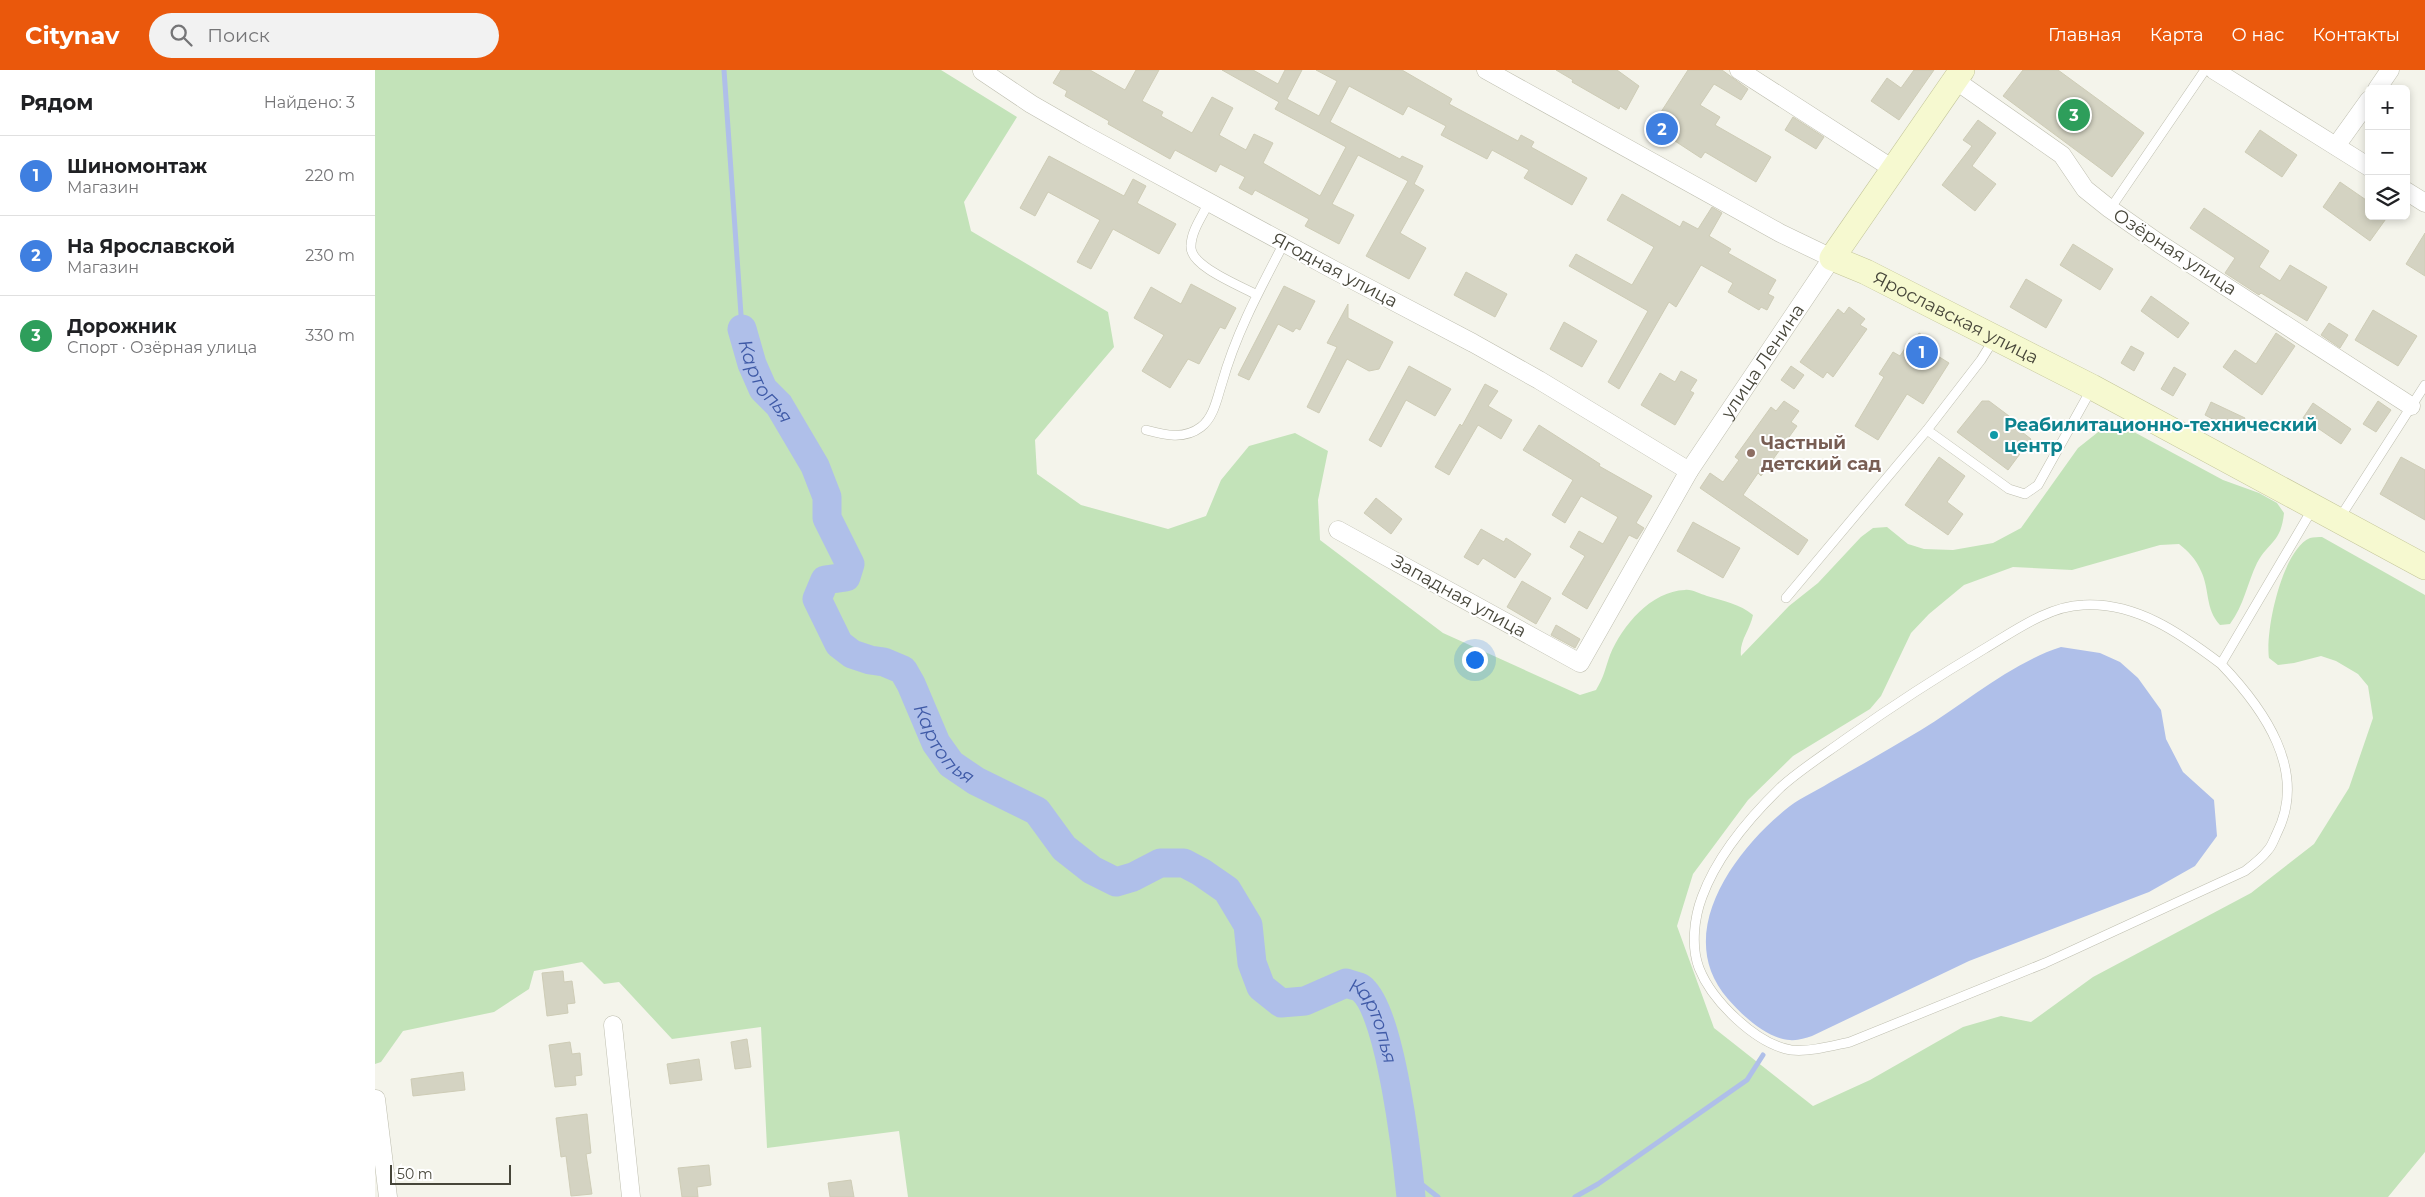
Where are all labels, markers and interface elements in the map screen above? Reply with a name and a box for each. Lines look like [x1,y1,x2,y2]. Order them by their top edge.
search box [149,13,499,58]
text: Citynav [25,21,119,50]
icon: search [167,21,195,49]
text: Поиск [207,24,270,47]
text: Главная [2048,24,2122,46]
text: Карта [2150,24,2204,46]
text: О нас [2232,24,2284,46]
text: Контакты [2312,24,2400,46]
map controls [2365,85,2410,220]
button: + [2365,85,2410,130]
text: Рядом [20,90,93,115]
text: Найдено: 3 [264,93,355,112]
pin: 3 [2058,96,2090,134]
pin: 2 [1646,110,1678,148]
button: − [2365,130,2410,175]
text: Шиномонтаж [67,155,207,178]
text: 1 [33,166,39,185]
text: 220 m [305,166,355,185]
button: layers [2365,175,2410,220]
text: Магазин [67,178,139,197]
street label: Озёрная улица [2109,204,2241,300]
street label: Ягодная улица [1269,228,1401,312]
text: На Ярославской [67,235,235,258]
text: 2 [31,246,41,265]
text: 230 m [305,246,355,265]
text: Магазин [67,258,139,277]
street label: Ярославская улица [1869,266,2042,369]
street label: улица Ленина [1716,300,1809,424]
text: Дорожник [67,315,177,338]
text: 3 [31,326,41,345]
text: 330 m [305,326,355,345]
pin: 1 [1906,333,1938,371]
water label: Картопья [734,337,798,427]
text: Спорт · Озёрная улица [67,338,257,357]
place label: Реабилитационно-технический центр [2004,414,2317,457]
marker: Реабилитационно-технический центр [1988,429,2000,441]
place label: Частный детский сад [1761,432,1881,475]
marker: Частный детский сад [1745,447,1757,459]
street label: Западная улица [1388,550,1530,642]
your location [1462,647,1488,673]
water label: Картопья [909,700,979,788]
water label: Картопья [1346,973,1402,1066]
scale bar [390,1162,511,1185]
text: 50 m [397,1165,433,1183]

